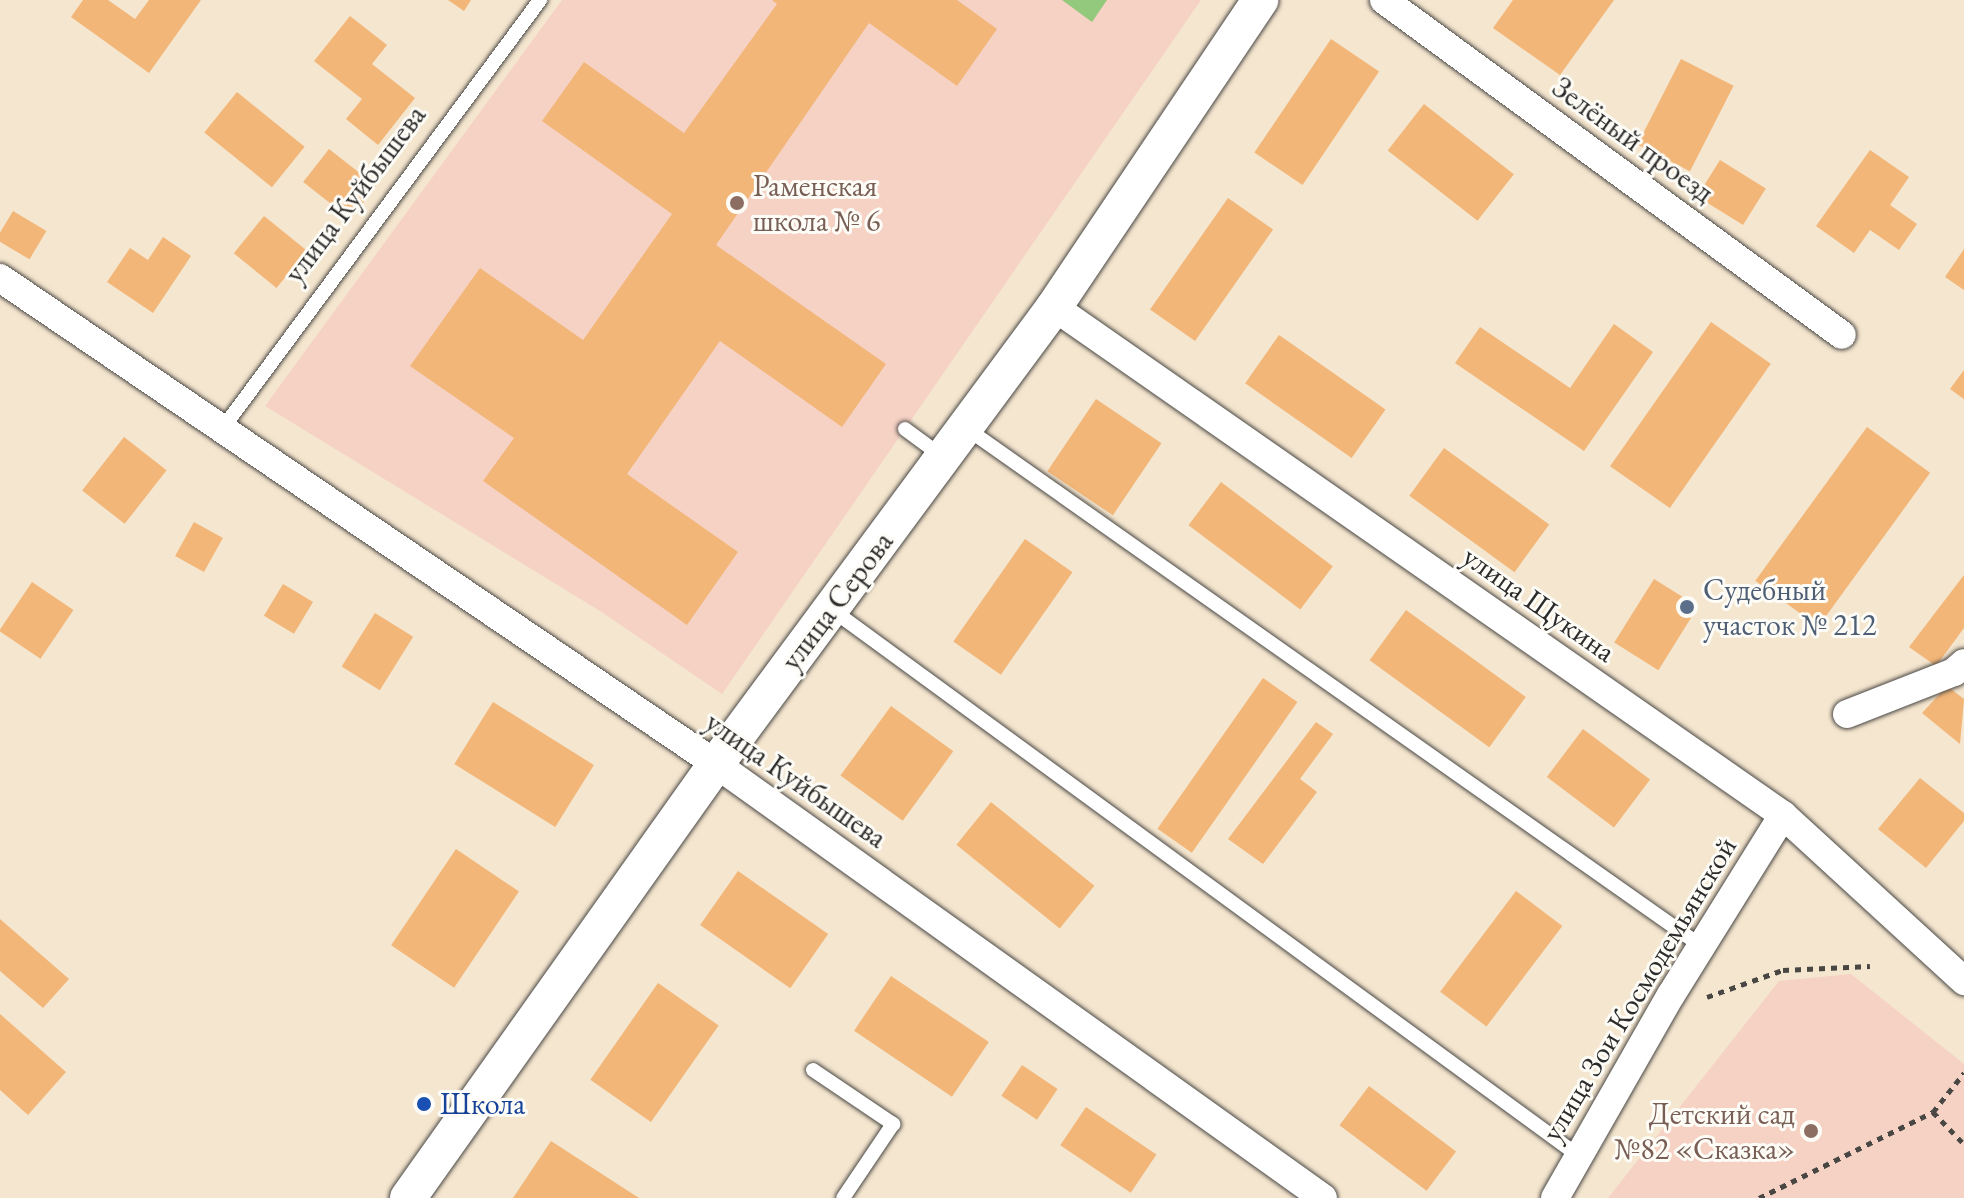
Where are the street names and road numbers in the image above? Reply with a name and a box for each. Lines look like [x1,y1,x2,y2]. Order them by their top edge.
street label: Зелёный проезд [1545,69,1721,211]
street label: улица Куйбышева [276,98,434,290]
street label: улица Серова [773,525,901,677]
street label: улица Щукина [1456,538,1622,670]
street label: улица Куйбышева [698,704,894,856]
street label: улица Зои Космодемьянской [1534,830,1744,1148]

